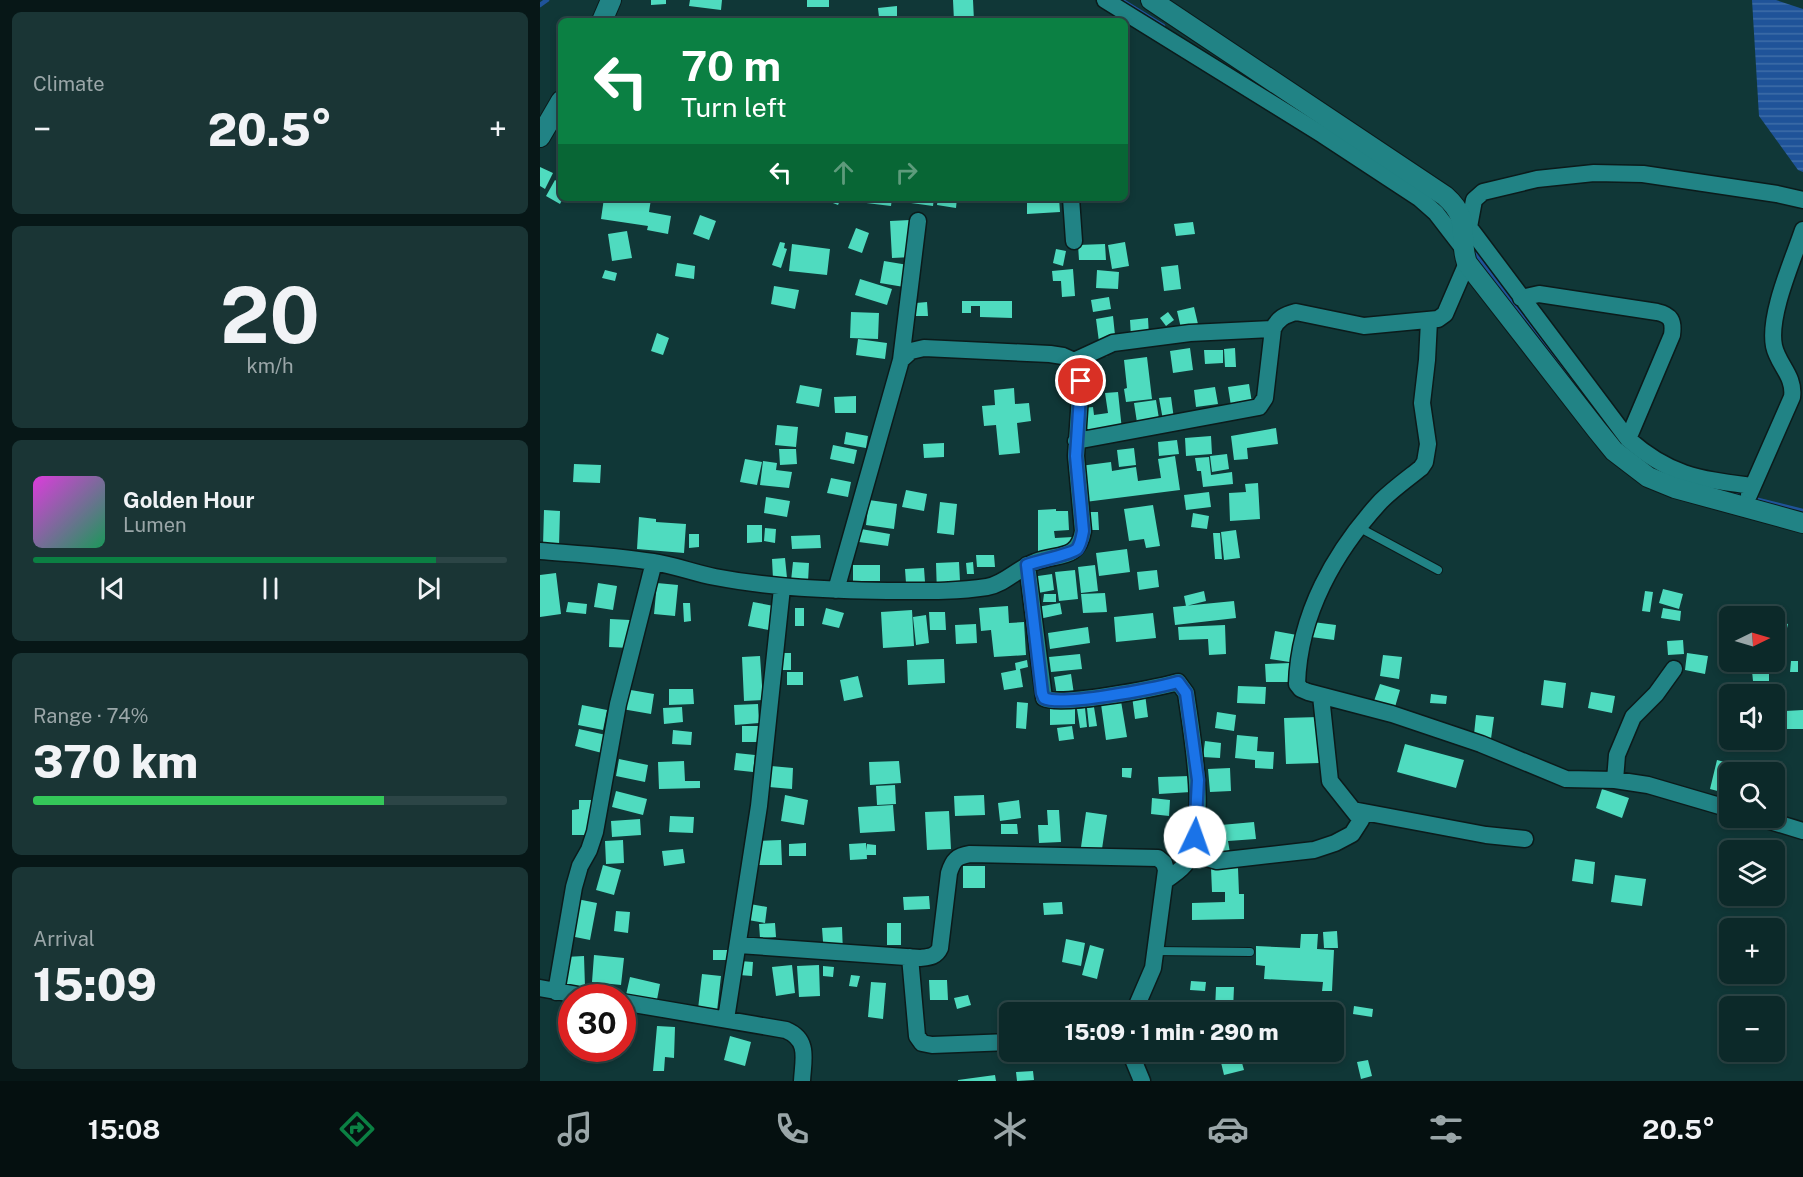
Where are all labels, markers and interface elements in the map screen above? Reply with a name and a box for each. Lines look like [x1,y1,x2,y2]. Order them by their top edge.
text: 70 m [681,41,781,90]
icon: left [582,42,660,120]
text: Climate [33,72,105,96]
text: Turn left [681,91,787,123]
text: 20.5° [208,103,332,156]
text: − [33,110,51,148]
text: + [489,110,507,148]
icon: left [764,156,797,189]
icon: ahead [827,156,860,189]
icon: right [890,156,923,189]
text: 20 [220,269,320,361]
text: km/h [246,354,294,378]
pin [1055,355,1106,406]
icon: arrive [1064,364,1097,397]
text: Golden Hour [123,487,254,513]
text: Lumen [123,513,187,537]
icon: previous [96,572,129,605]
icon: pause [254,572,287,605]
icon: next [412,572,445,605]
north arrow [1719,606,1785,672]
map controls [1719,606,1785,1062]
button: sound [1719,684,1785,750]
text: Range · 74% [33,704,149,728]
text: 370 km [33,735,198,788]
button: search [1719,762,1785,828]
position arrow [1163,805,1227,869]
button: layers [1719,840,1785,906]
button: + [1719,918,1785,984]
text: Arrival [33,927,95,951]
text: 15:09 [33,958,157,1011]
speed limit sign: 30 [558,984,636,1062]
button: − [1719,996,1785,1062]
text: 15:09 · 1 min · 290 m [1065,1019,1278,1045]
icon: directions [336,1108,378,1150]
icon: music [554,1108,596,1150]
icon: phone [771,1108,813,1150]
icon: climate [989,1108,1031,1150]
icon: car [1207,1108,1249,1150]
icon: filters [1425,1108,1467,1150]
text: 15:08 [88,1113,160,1145]
text: 20.5° [1642,1113,1715,1145]

